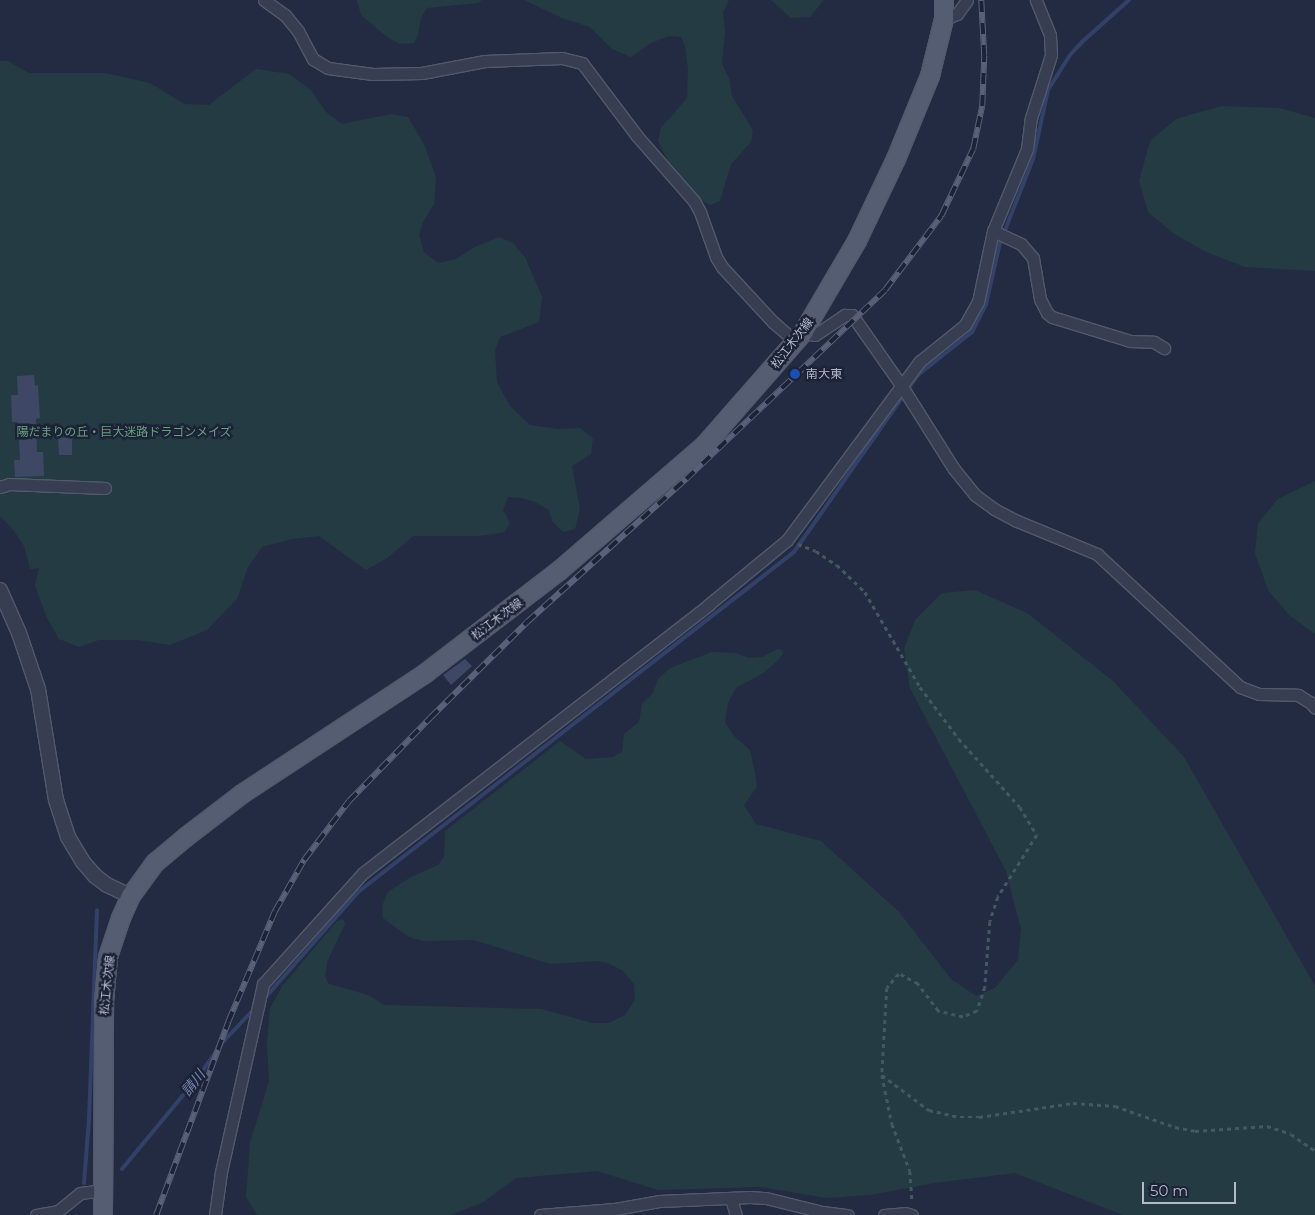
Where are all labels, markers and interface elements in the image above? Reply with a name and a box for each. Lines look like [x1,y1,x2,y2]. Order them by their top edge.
street label: 松江木次線 [768,315,816,371]
marker: 南大東 [788,367,802,381]
place label: 南大東 [806,367,842,381]
park label: 陽だまりの丘・巨大迷路ドラゴンメイズ [16,425,232,439]
street label: 松江木次線 [469,595,525,643]
street label: 松江木次線 [97,954,117,1016]
water label: 請川 [178,1067,208,1099]
scale bar [1145,1172,1239,1204]
text: 50 m [1150,1181,1188,1200]

